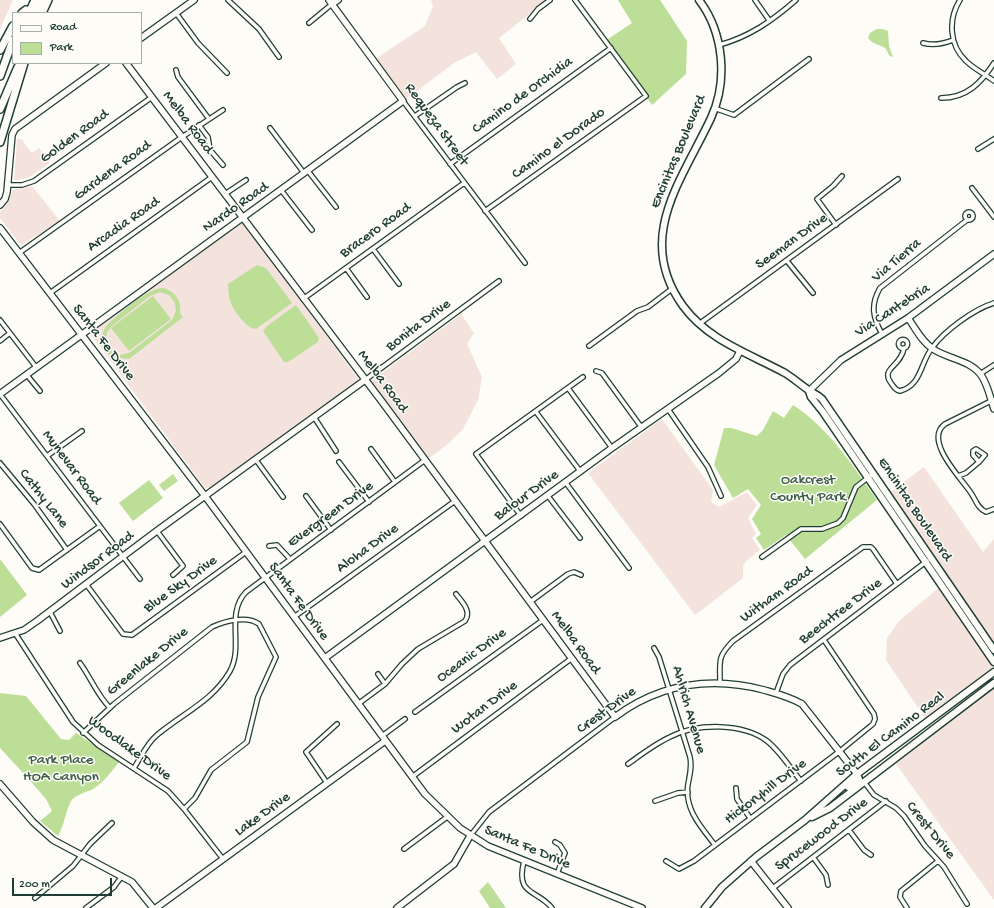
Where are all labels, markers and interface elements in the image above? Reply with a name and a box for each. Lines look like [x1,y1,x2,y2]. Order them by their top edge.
legend [12,12,142,64]
text: Road [50,21,76,35]
text: Park [50,41,73,55]
street label: Camino de Orchidia [469,53,577,139]
street label: Requeza Street [400,80,472,170]
street label: Melba Road [158,88,216,158]
street label: Encinitas Boulevard [647,93,711,211]
street label: Camino el Dorado [509,104,609,184]
street label: Golden Road [37,106,113,168]
street label: Gardena Road [71,137,155,205]
street label: Nardo Road [200,179,272,237]
street label: Arcadia Road [84,193,164,257]
street label: Bracero Road [337,199,415,263]
street label: Seeman Drive [752,210,832,274]
street label: Via Tierra [869,235,925,287]
street label: Via Cantebria [852,280,934,342]
street label: Bonita Drive [383,296,455,356]
street label: Santa Fe Drive [68,301,138,385]
street label: Melba Road [353,347,411,417]
street label: Munevar Road [37,427,105,509]
street label: Encinitas Boulevard [873,455,955,565]
street label: Cathy Lane [14,466,72,532]
street label: Balour Drive [491,466,563,526]
park label: Oakcrest County Park [770,472,846,507]
street label: Evergreen Drive [285,478,377,552]
street label: Aloha Drive [333,520,403,578]
street label: Windsor Road [58,528,138,594]
street label: Blue Sky Drive [141,552,221,618]
street label: Santa Fe Drive [264,559,332,645]
street label: Witham Road [737,563,817,627]
street label: Beechtree Drive [796,575,886,649]
street label: Melba Road [546,608,604,678]
street label: Greenlake Drive [104,624,192,700]
street label: Oceanic Drive [434,625,510,687]
street label: Ahlrich Avenue [667,664,709,756]
street label: Wotan Drive [448,677,522,739]
street label: Crest Drive [574,683,640,739]
street label: South El Camino Real [833,688,949,782]
street label: Woodlake Drive [83,713,175,785]
park label: Park Place HOA Canyon [23,752,99,787]
street label: Hickoryhill Drive [721,755,811,829]
street label: Lake Drive [232,789,294,841]
street label: Sprucewood Drive [772,794,872,876]
street label: Crest Drive [901,798,959,864]
street label: Santa Fe Drive [481,822,573,874]
scale bar [14,870,114,896]
text: 200 m [19,878,50,892]

